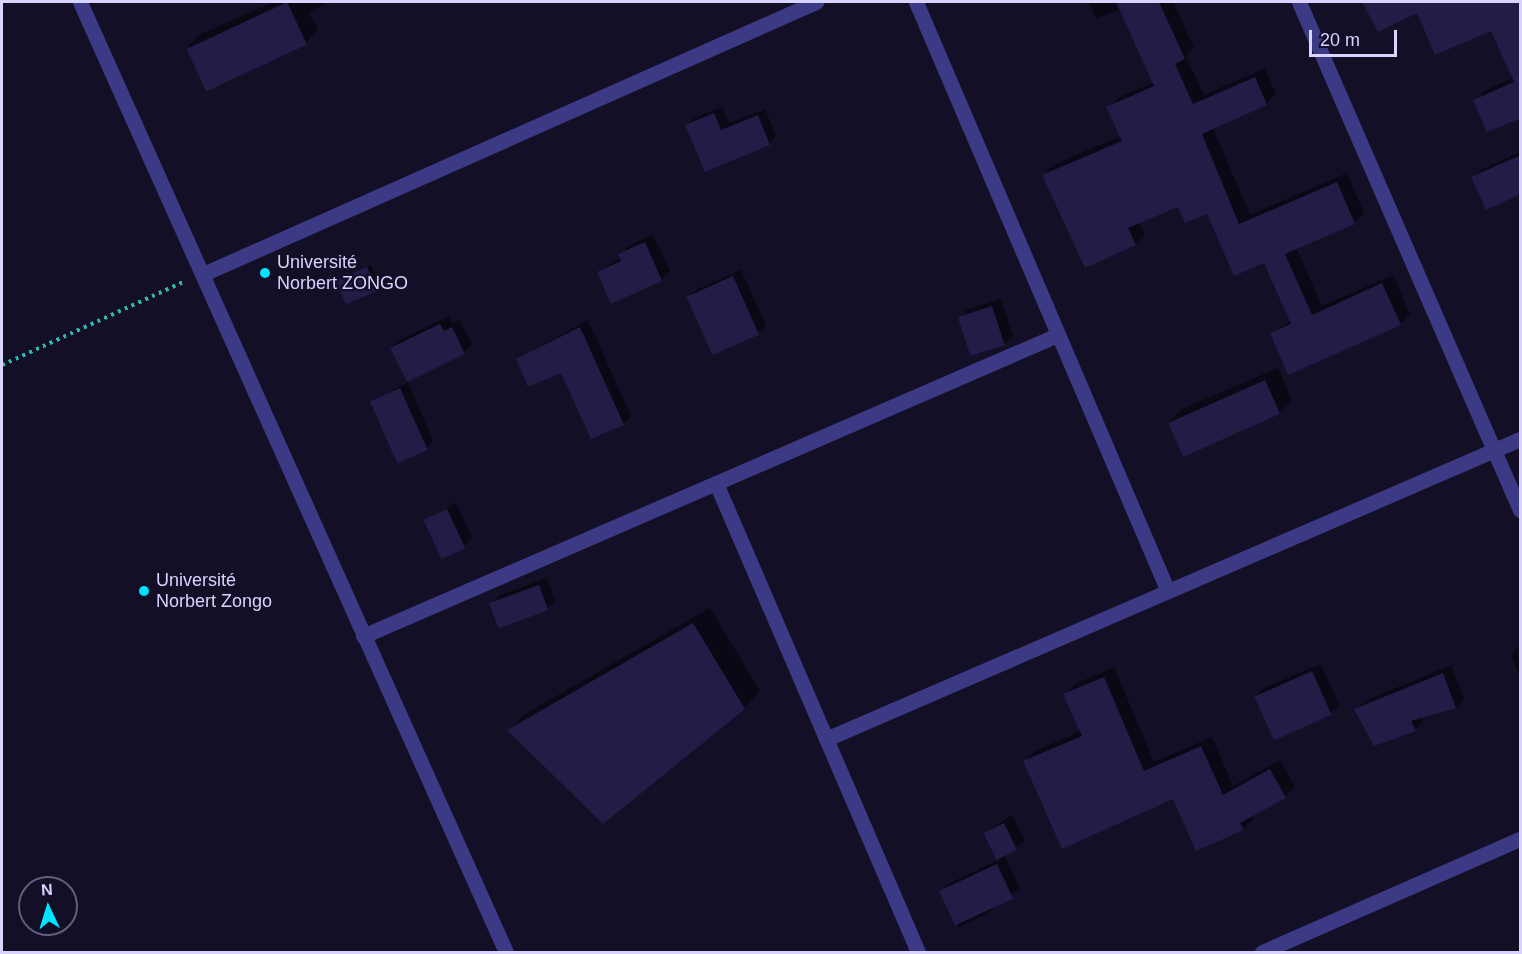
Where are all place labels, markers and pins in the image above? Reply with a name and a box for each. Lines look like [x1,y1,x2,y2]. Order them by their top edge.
place label: Université Norbert ZONGO [277,252,408,294]
marker: Université Norbert ZONGO [258,266,272,280]
place label: Université Norbert Zongo [156,570,272,612]
marker: Université Norbert Zongo [137,584,151,598]

